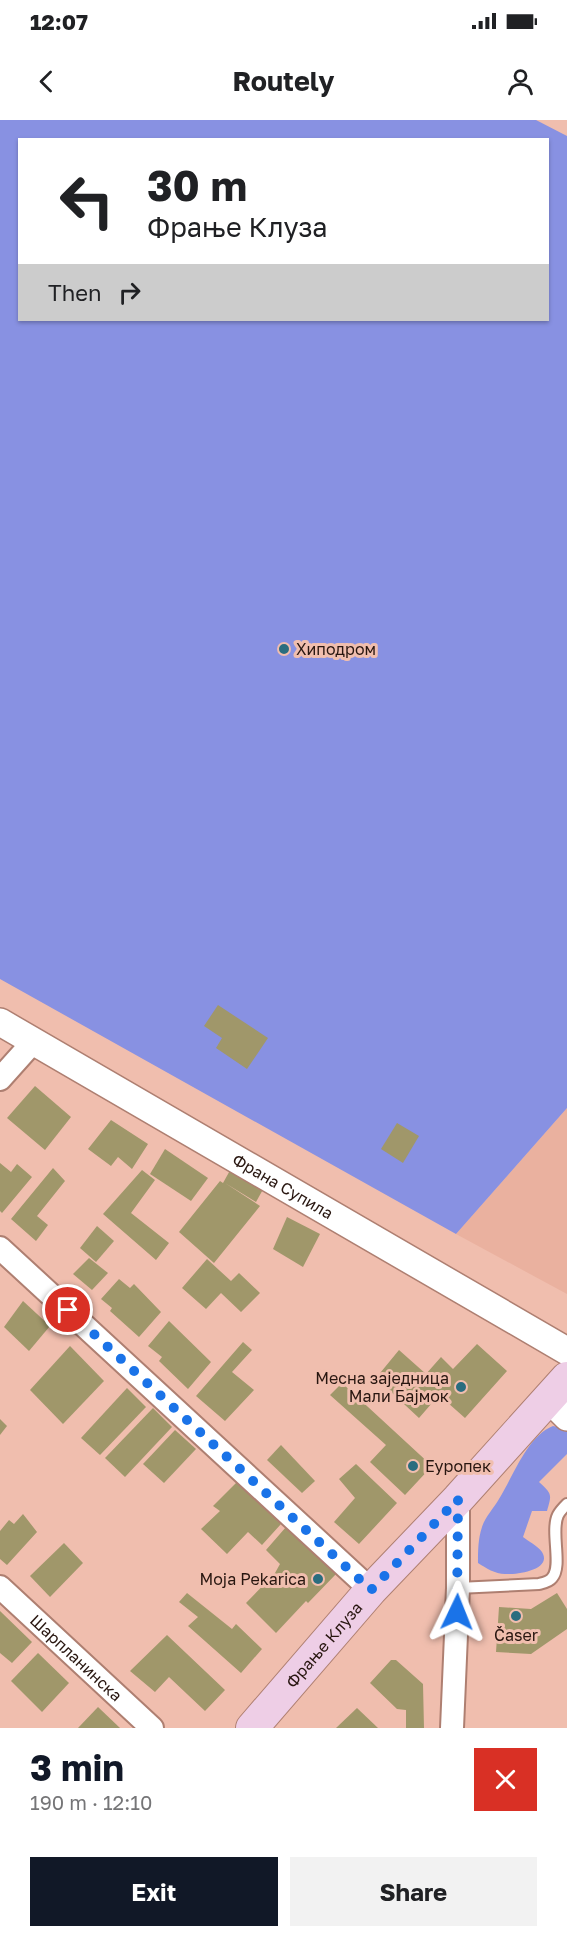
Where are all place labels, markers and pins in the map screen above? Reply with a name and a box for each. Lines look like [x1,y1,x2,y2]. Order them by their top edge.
place label: Хиподром [296,639,376,659]
marker: Хиподром [277,642,291,656]
pin [42,1284,93,1335]
place label: Месна заједница Мали Бајмок [315,1368,449,1406]
marker: Месна заједница Мали Бајмок [454,1380,468,1394]
place label: Еуропек [425,1456,491,1476]
marker: Еуропек [406,1459,420,1473]
place label: Moja Pekarica [200,1569,306,1589]
marker: Moja Pekarica [311,1572,325,1586]
marker: Časer [509,1609,523,1623]
place label: Časer [494,1625,538,1645]

